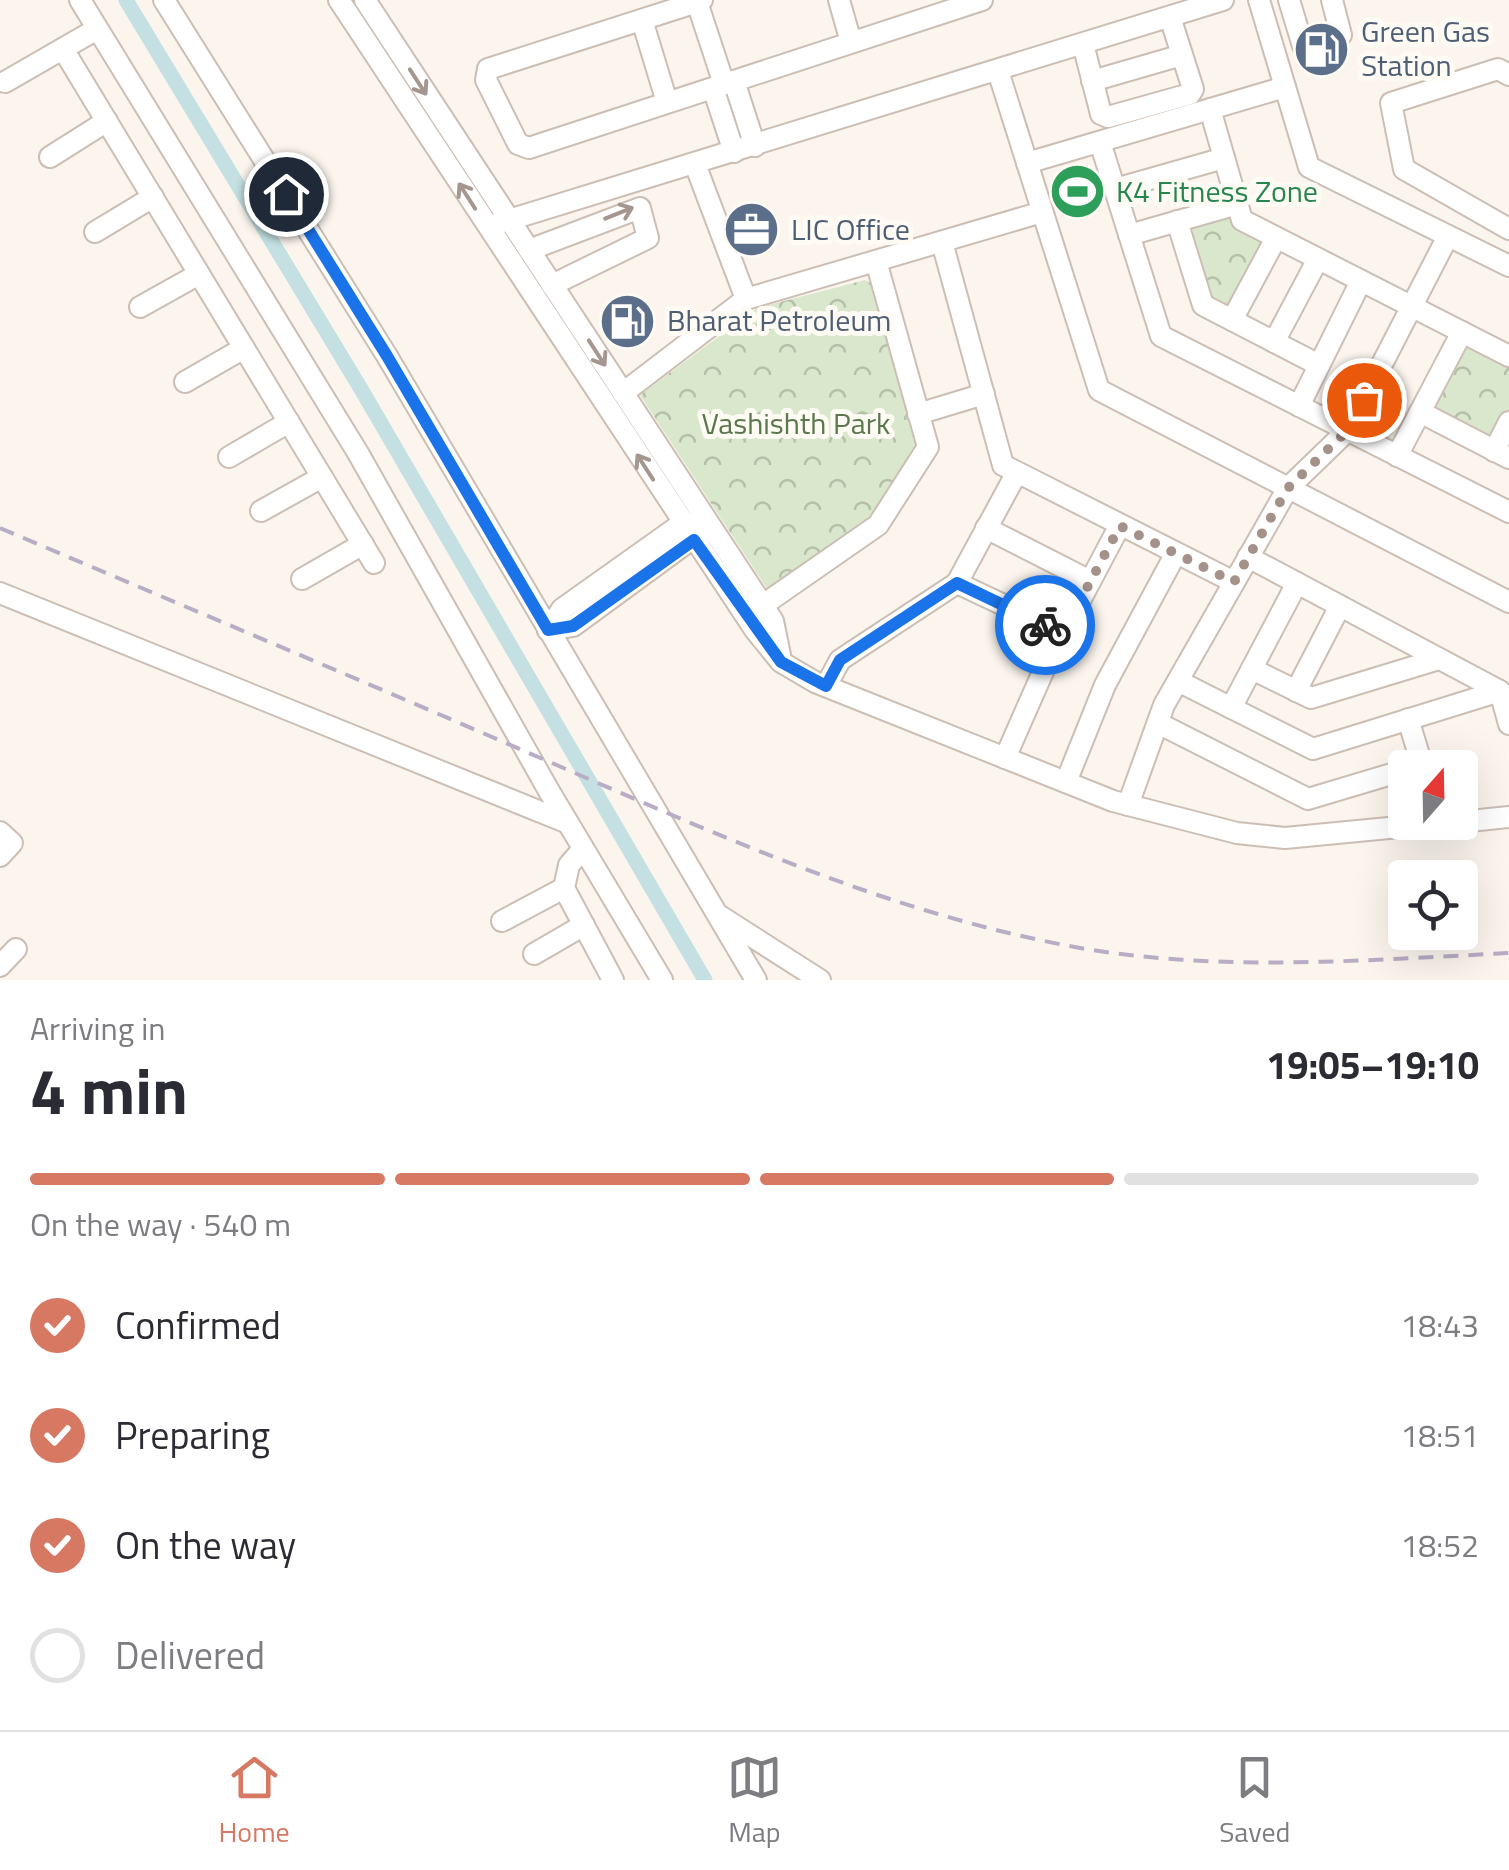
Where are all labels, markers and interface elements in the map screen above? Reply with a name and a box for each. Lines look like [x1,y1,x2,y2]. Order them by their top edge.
place label: Green Gas Station [1361,8,1490,88]
fuel station icon: Green Gas Station [1292,19,1352,79]
one-way arrow [408,67,429,95]
pin [244,152,329,237]
sports icon: K4 Fitness Zone [1047,162,1107,222]
icon: home [259,167,314,222]
place label: K4 Fitness Zone [1116,168,1318,214]
one-way arrow [457,182,478,210]
office icon: LIC Office [722,200,782,260]
one-way arrow [603,203,634,221]
place label: LIC Office [791,206,910,252]
fuel station icon: Bharat Petroleum [598,291,658,351]
place label: Bharat Petroleum [667,297,891,343]
one-way arrow [587,339,607,366]
pin [1322,358,1407,443]
icon: bag [1337,373,1392,428]
park label: Vashishth Park [702,400,890,446]
one-way arrow [635,454,656,482]
courier [995,575,1095,675]
icon: bike [1018,598,1073,653]
north arrow [1388,750,1478,840]
map controls [1388,750,1478,950]
button: locate [1388,860,1478,950]
text: Arriving in [30,1004,166,1052]
text: 19:05–19:10 [1266,1036,1479,1094]
text: 4 min [30,1040,188,1139]
text: On the way · 540 m [30,1200,291,1248]
text: Confirmed [115,1296,281,1354]
icon: check [30,1298,85,1353]
text: 18:43 [1400,1301,1479,1349]
text: Preparing [115,1406,270,1464]
icon: check [30,1408,85,1463]
text: 18:51 [1400,1411,1479,1459]
text: On the way [115,1516,296,1574]
icon: check [30,1518,85,1573]
text: 18:52 [1400,1521,1479,1569]
text: Delivered [115,1626,265,1684]
tab: Home [219,1750,290,1853]
tab: Map [727,1750,782,1853]
tab: Saved [1219,1750,1290,1853]

